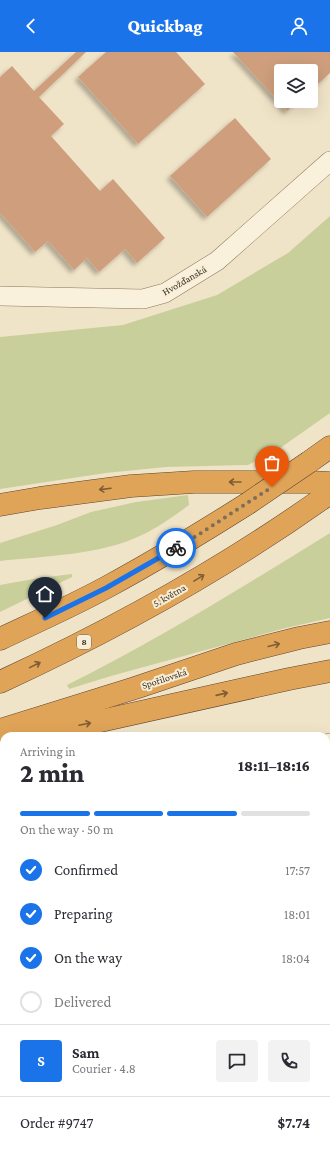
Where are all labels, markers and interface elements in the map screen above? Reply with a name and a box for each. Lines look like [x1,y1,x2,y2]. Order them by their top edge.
icon: back [20,15,42,37]
icon: person [288,15,310,37]
text: Quickbag [127,16,203,36]
map controls [274,64,318,108]
button: layers [274,64,318,108]
street label: Hvožďanská [160,263,208,297]
pin [255,446,289,487]
icon: bag [261,452,283,474]
one-way arrow [229,478,242,486]
one-way arrow [99,485,112,493]
courier [156,528,196,568]
icon: bike [165,537,187,559]
one-way arrow [193,573,205,581]
pin [28,577,62,618]
street label: 5. května [151,582,188,609]
icon: home [34,583,56,605]
road number: 8 [77,635,91,649]
one-way arrow [267,640,280,648]
one-way arrow [29,661,41,668]
street label: Spořilovská [140,666,188,691]
one-way arrow [215,689,228,697]
one-way arrow [78,719,91,727]
text: Arriving in [20,744,76,759]
text: 18:11–18:16 [238,758,310,774]
text: 2 min [20,759,84,788]
text: On the way · 50 m [20,822,113,837]
icon: check [20,859,42,881]
text: Confirmed [54,862,118,878]
text: 17:57 [285,863,310,878]
icon: check [20,903,42,925]
text: Preparing [54,906,113,922]
text: 18:01 [284,907,310,922]
icon: check [20,947,42,969]
text: On the way [54,950,122,966]
text: 18:04 [282,951,310,966]
text: Delivered [54,994,111,1010]
button: chat [216,1040,258,1082]
button: phone [268,1040,310,1082]
text: Sam [72,1045,100,1061]
text: S [37,1053,45,1069]
text: Courier · 4.8 [72,1061,136,1076]
text: Order #9747 [20,1115,93,1131]
text: $7.74 [278,1115,310,1131]

